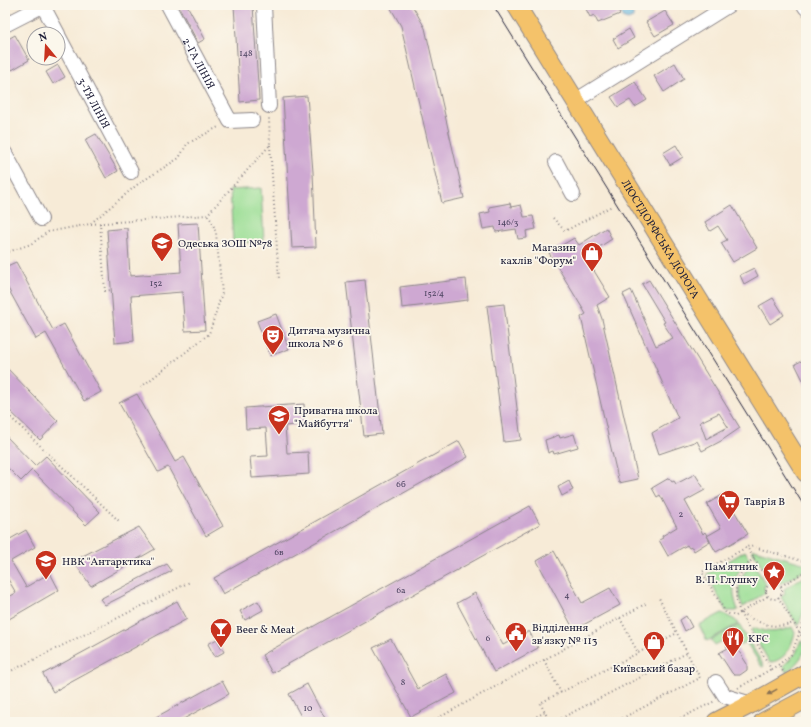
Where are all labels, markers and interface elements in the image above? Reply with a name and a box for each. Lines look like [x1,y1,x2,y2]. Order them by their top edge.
north arrow [26,26,66,66]
text: N [37,30,49,46]
street label: 2-ГА ЛІНІЯ [178,36,218,92]
house number: 148 [239,47,253,60]
street label: 3-ТЯ ЛІНІЯ [73,76,113,132]
street label: ЛЮСТДОРФСЬКА ДОРОГА [617,177,702,302]
house number: 146/3 [498,216,519,229]
school or university icon: Одеська ЗОШ №78 [149,230,175,263]
place label: Одеська ЗОШ №78 [178,237,273,252]
shop icon: Магазин кахлів "Форум" [579,240,605,273]
place label: Магазин кахлів "Форум" [501,241,576,269]
house number: 152 [150,277,162,290]
house number: 152/4 [424,287,444,300]
theatre icon: Дитяча музична школа № 6 [260,323,286,356]
place label: Дитяча музична школа № 6 [288,324,371,352]
school or university icon: Приватна школа "Майбуття" [266,403,292,436]
place label: Приватна школа "Майбуття" [294,404,378,432]
house number: 6б [396,478,406,491]
supermarket icon: Таврія В [716,488,742,521]
place label: Таврія В [744,495,785,510]
house number: 2 [679,508,684,521]
house number: 6в [274,546,284,559]
school or university icon: НВК "Антарктика" [33,548,59,581]
place label: НВК "Антарктика" [62,555,155,570]
place icon: Пам'ятник В. П. Глушку [761,559,787,592]
place label: Пам'ятник В. П. Глушку [695,560,758,588]
house number: 6а [396,584,406,597]
house number: 4 [564,589,570,602]
bar icon: Beer & Meat [208,616,234,649]
public building icon: Відділення зв'язку № 113 [503,620,529,653]
place label: Відділення зв'язку № 113 [532,621,598,649]
place label: Beer & Meat [236,623,295,638]
restaurant icon: KFC [720,625,746,658]
shop icon: Київський базар [641,629,667,662]
house number: 6 [486,632,491,645]
place label: KFC [748,632,769,647]
place label: Київський базар [613,662,695,677]
house number: 8 [401,676,406,689]
one-way arrow [766,689,778,695]
house number: 10 [304,702,313,715]

